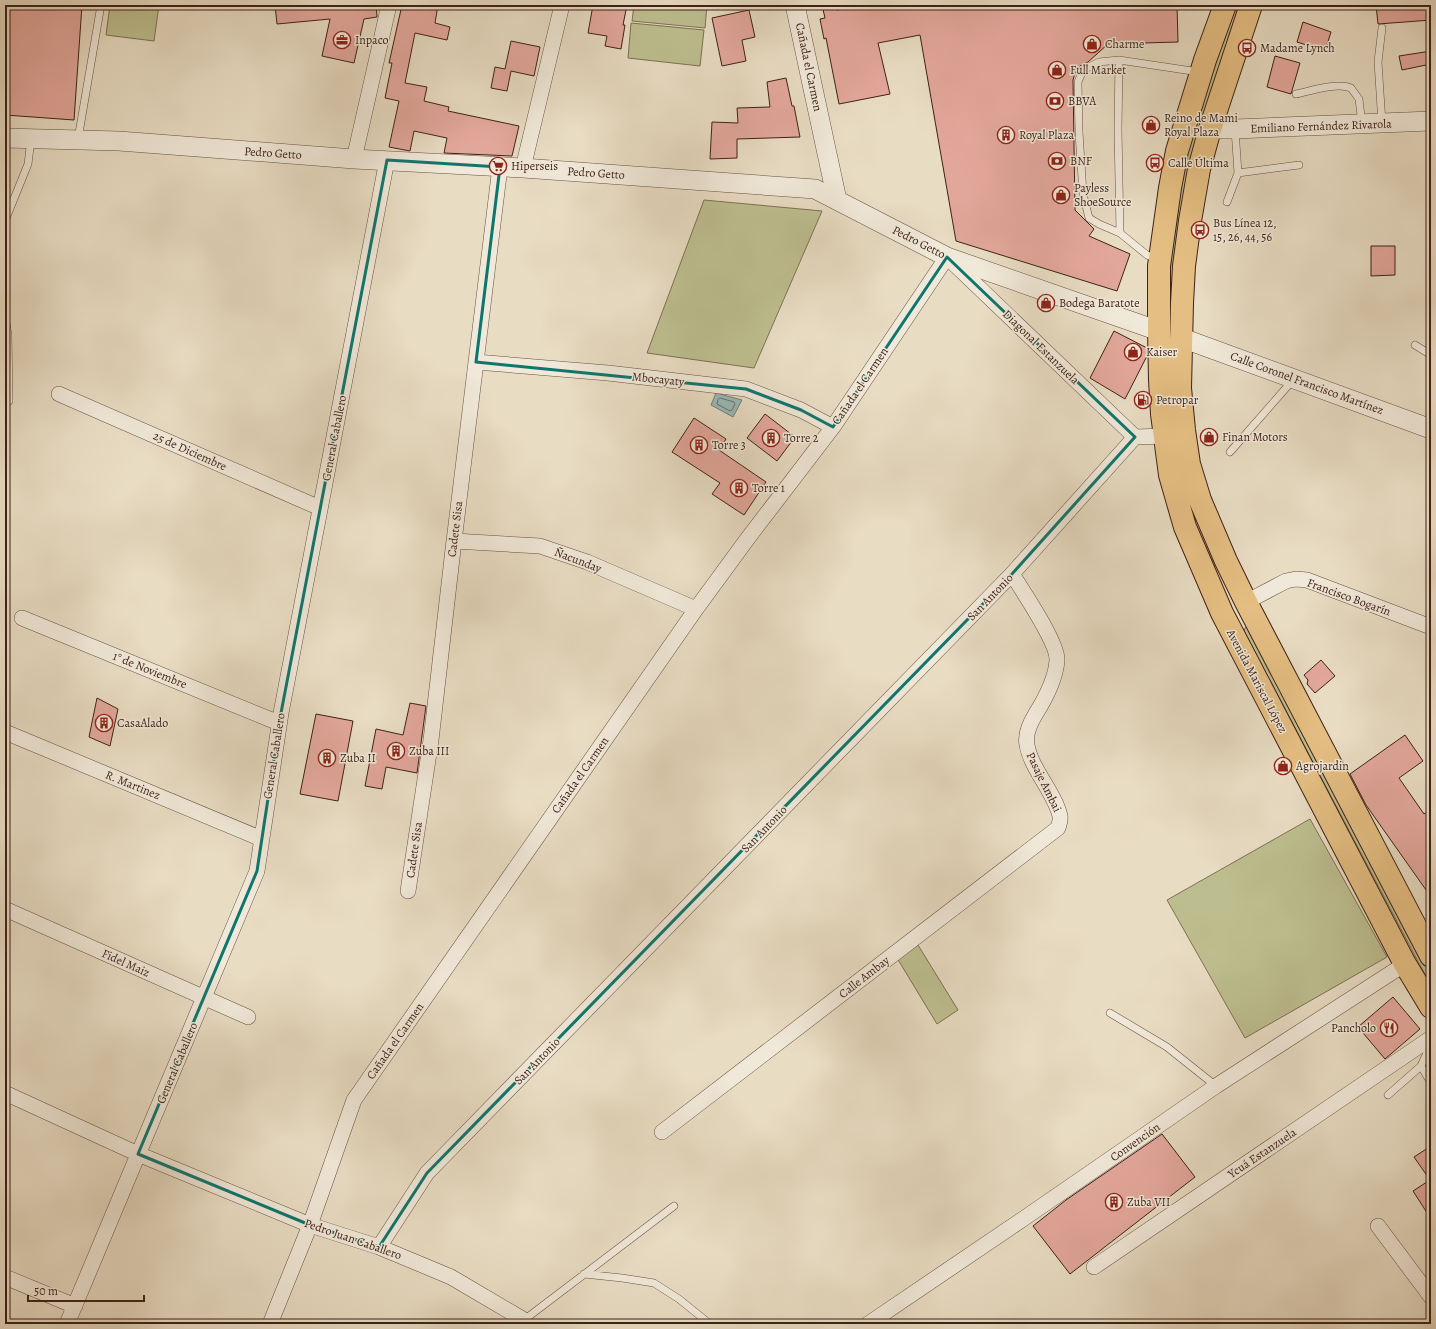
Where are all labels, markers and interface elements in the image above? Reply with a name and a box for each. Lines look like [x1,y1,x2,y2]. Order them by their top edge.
street label: Cañada el Carmen [792,21,826,113]
office icon: Inpaco [332,30,352,50]
place label: Inpaco [355,32,389,48]
shop icon: Charme [1082,34,1102,54]
place label: Charme [1105,36,1144,52]
bus stop icon: Madame Lynch [1237,38,1257,58]
place label: Madame Lynch [1260,40,1335,56]
shop icon: Full Market [1047,60,1067,80]
place label: Full Market [1070,62,1126,78]
bank icon: BBVA [1045,91,1065,111]
place label: BBVA [1068,93,1097,109]
place label: Reino de Mami Royal Plaza [1164,110,1238,140]
shop icon: Reino de Mami Royal Plaza [1141,115,1161,135]
street label: Emiliano Fernández Rivarola [1250,116,1392,136]
building icon: Royal Plaza [996,125,1016,145]
place label: Royal Plaza [1019,127,1074,143]
street label: Pedro Getto [244,143,302,163]
bank icon: BNF [1047,151,1067,171]
place label: BNF [1070,153,1092,169]
bus stop icon: Calle Última [1145,153,1165,173]
place label: Calle Última [1168,155,1229,171]
supermarket icon: Hiperseis [488,156,508,176]
place label: Hiperseis [511,158,558,174]
street label: Pedro Getto [567,163,625,183]
place label: Payless ShoeSource [1074,180,1131,210]
shop icon: Payless ShoeSource [1051,185,1071,205]
place label: Bus Línea 12, 15, 26, 44, 56 [1213,215,1277,245]
bus stop icon: Bus Línea 12, 15, 26, 44, 56 [1190,220,1210,240]
street label: Pedro Getto [890,222,948,262]
shop icon: Bodega Baratote [1036,293,1056,313]
place label: Bodega Baratote [1059,295,1140,311]
street label: Diagonal Estanzuela [999,306,1083,388]
shop icon: Kaiser [1123,342,1143,362]
street label: Cañada el Carmen [828,344,892,428]
place label: Kaiser [1146,344,1178,360]
street label: Calle Coronel Francisco Martínez [1228,348,1386,418]
street label: Mbocayaty [631,368,686,390]
fuel station icon: Petropar [1133,390,1153,410]
place label: Petropar [1156,392,1199,408]
street label: General Caballero [318,394,350,482]
shop icon: Finan Motors [1199,427,1219,447]
street label: 25 de Diciembre [151,428,229,474]
building icon: Torre 2 [761,428,781,448]
place label: Finan Motors [1222,429,1288,445]
place label: Torre 2 [784,430,819,446]
building icon: Torre 3 [689,435,709,455]
place label: Torre 3 [712,437,746,453]
building icon: Torre 1 [729,478,749,498]
place label: Torre 1 [752,480,785,496]
street label: Cadete Sisa [444,499,466,558]
street label: Ñacunday [552,544,604,577]
street label: San Antonio [963,570,1017,624]
street label: Francisco Bogarín [1305,574,1394,620]
street label: Avenida Mariscal López [1222,625,1291,736]
street label: 1° de Noviembre [111,648,189,692]
street label: General Caballero [259,712,289,800]
building icon: CasaAlado [94,713,114,733]
place label: CasaAlado [117,715,168,731]
street label: Cañada el Carmen [548,733,613,817]
building icon: Zuba III [386,741,406,761]
place label: Zuba III [409,743,449,759]
building icon: Zuba II [317,748,337,768]
street label: Pasaje Ambai [1023,749,1065,815]
place label: Zuba II [340,750,376,766]
shop icon: Agrojardin [1273,756,1293,776]
place label: Agrojardin [1295,758,1349,774]
street label: R. Martinez [103,767,163,803]
street label: San Antonio [737,802,791,856]
street label: Cadete Sisa [402,820,426,879]
street label: Fidel Maiz [99,945,153,981]
street label: Calle Ambay [835,952,893,1002]
street label: Cañada el Carmen [363,999,428,1083]
restaurant icon: Pancholo [1379,1018,1399,1038]
street label: General Caballero [153,1020,201,1106]
place label: Pancholo [1331,1020,1376,1036]
street label: San Antonio [510,1034,564,1088]
street label: Convención [1107,1119,1164,1165]
street label: Ycuá Estanzuela [1224,1124,1300,1182]
building icon: Zuba VII [1104,1192,1124,1212]
place label: Zuba VII [1127,1194,1170,1210]
street label: Pedro Juan Caballero [302,1215,404,1263]
scale bar [28,1277,144,1303]
text: 50 m [34,1283,58,1299]

